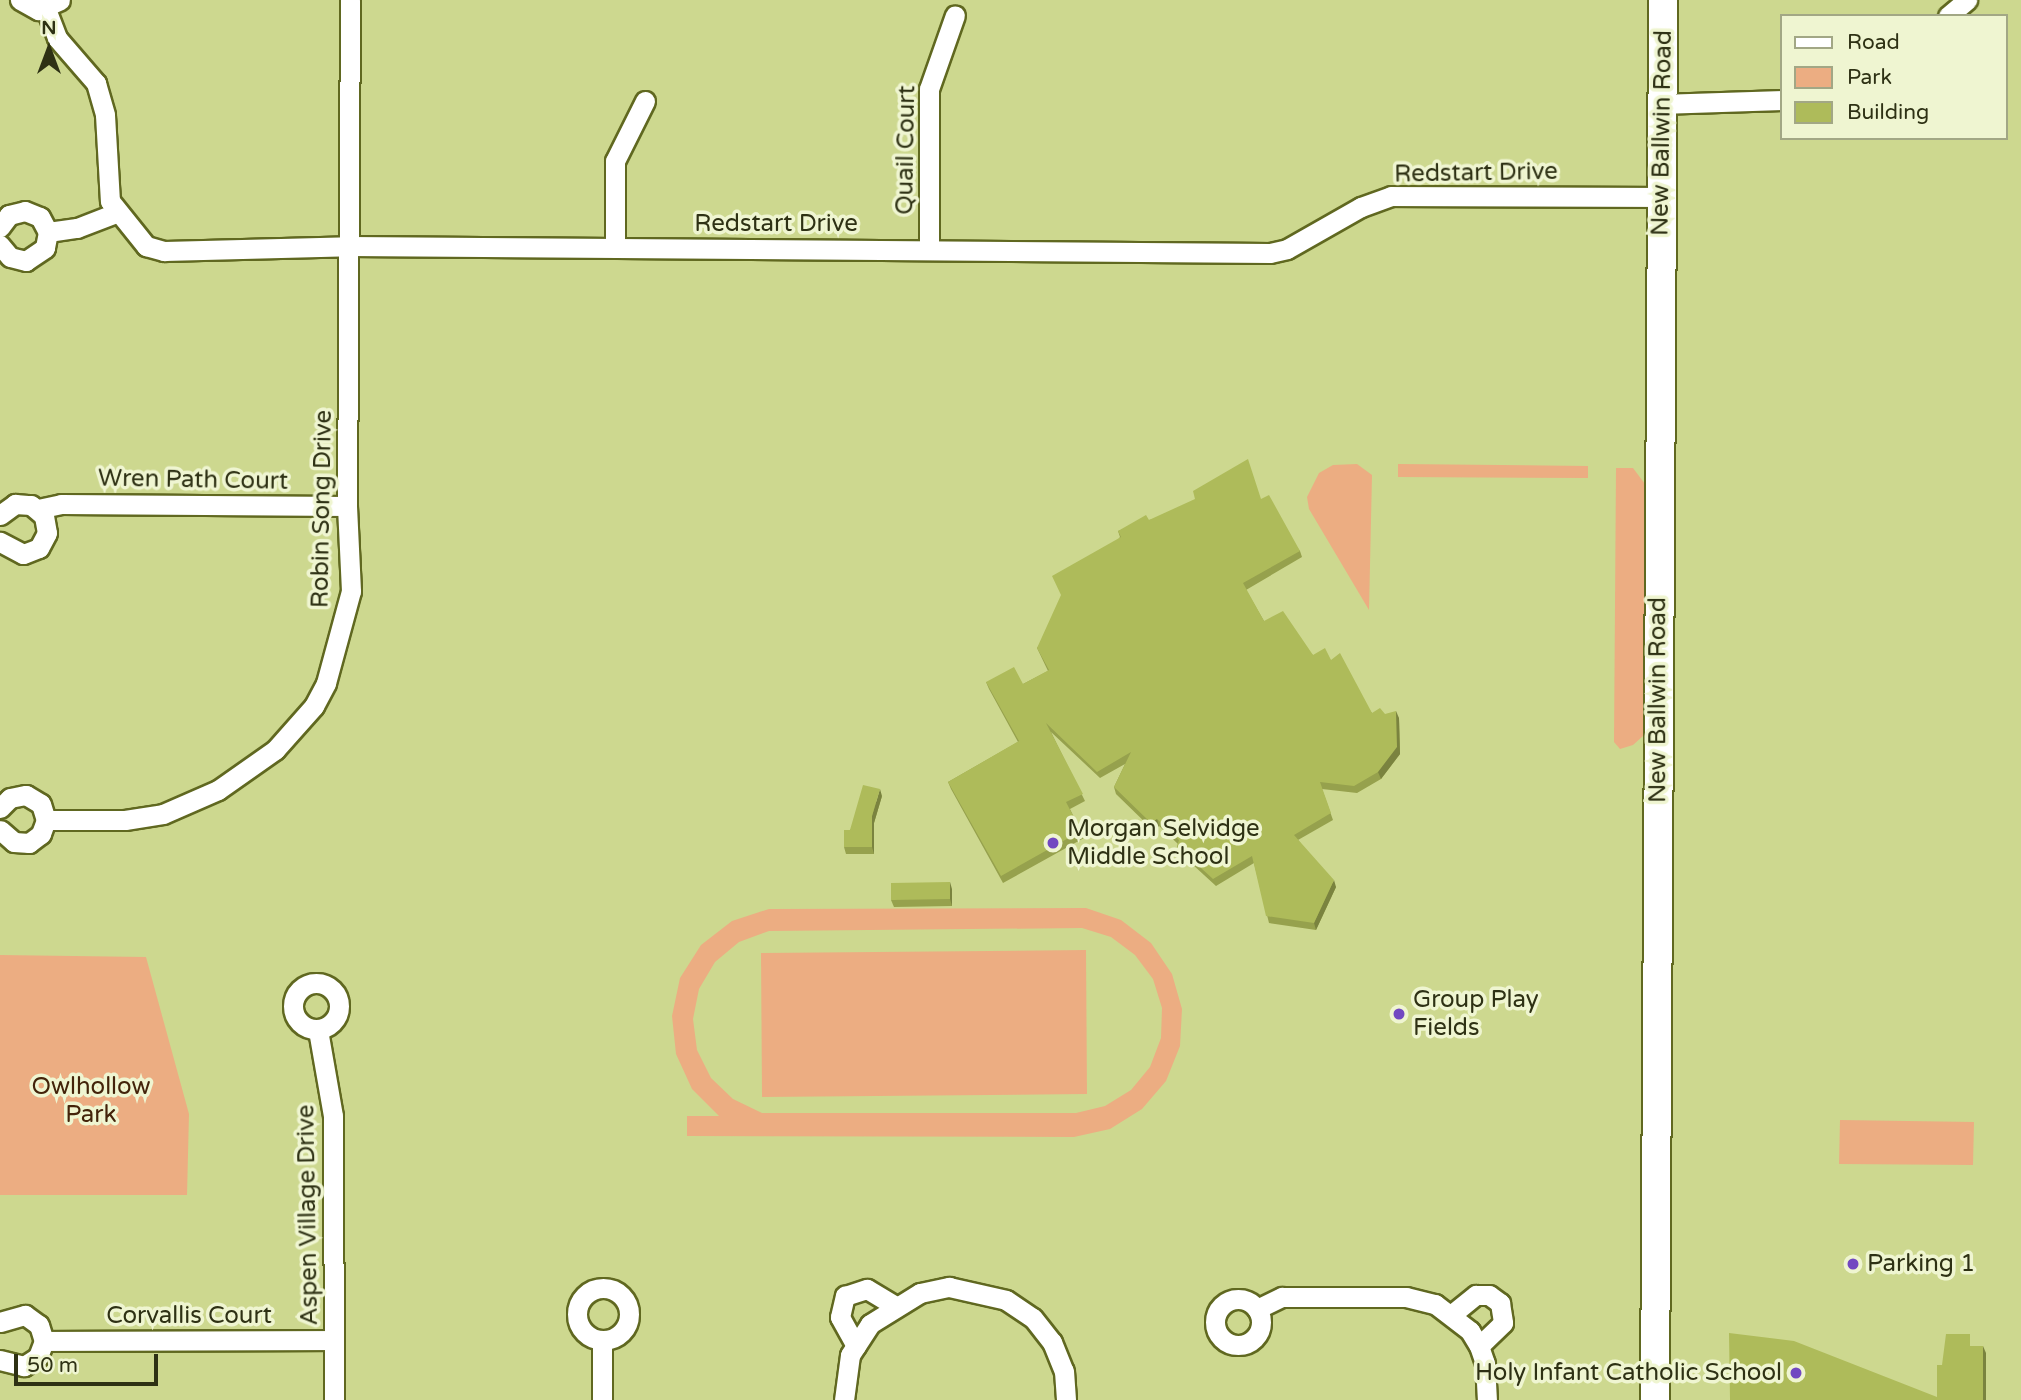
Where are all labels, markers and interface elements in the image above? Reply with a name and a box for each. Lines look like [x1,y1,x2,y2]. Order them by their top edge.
north arrow [14,14,84,84]
legend [1780,14,2007,140]
text: N [41,17,57,39]
street label: New Ballwin Road [1646,30,1678,236]
text: Road [1847,30,1900,55]
text: Park [1847,65,1892,90]
street label: Quail Court [890,85,922,215]
text: Building [1847,100,1929,125]
street label: Redstart Drive [1394,157,1558,189]
street label: Redstart Drive [694,210,858,238]
street label: Robin Song Drive [306,410,338,608]
street label: Wren Path Court [98,464,288,496]
street label: New Ballwin Road [1644,597,1672,803]
place label: Morgan Selvidge Middle School [1067,815,1260,871]
marker: Morgan Selvidge Middle School [1045,835,1061,851]
place label: Group Play Fields [1413,986,1539,1042]
marker: Group Play Fields [1391,1006,1407,1022]
park label: Owlhollow Park [31,1073,151,1129]
street label: Aspen Village Drive [292,1104,324,1326]
place label: Parking 1 [1867,1250,1975,1278]
marker: Parking 1 [1845,1256,1861,1272]
street label: Corvallis Court [106,1302,272,1330]
scale bar [18,1340,161,1384]
text: 50 m [27,1353,78,1378]
place label: Holy Infant Catholic School [1475,1359,1782,1387]
marker: Holy Infant Catholic School [1788,1365,1804,1381]

